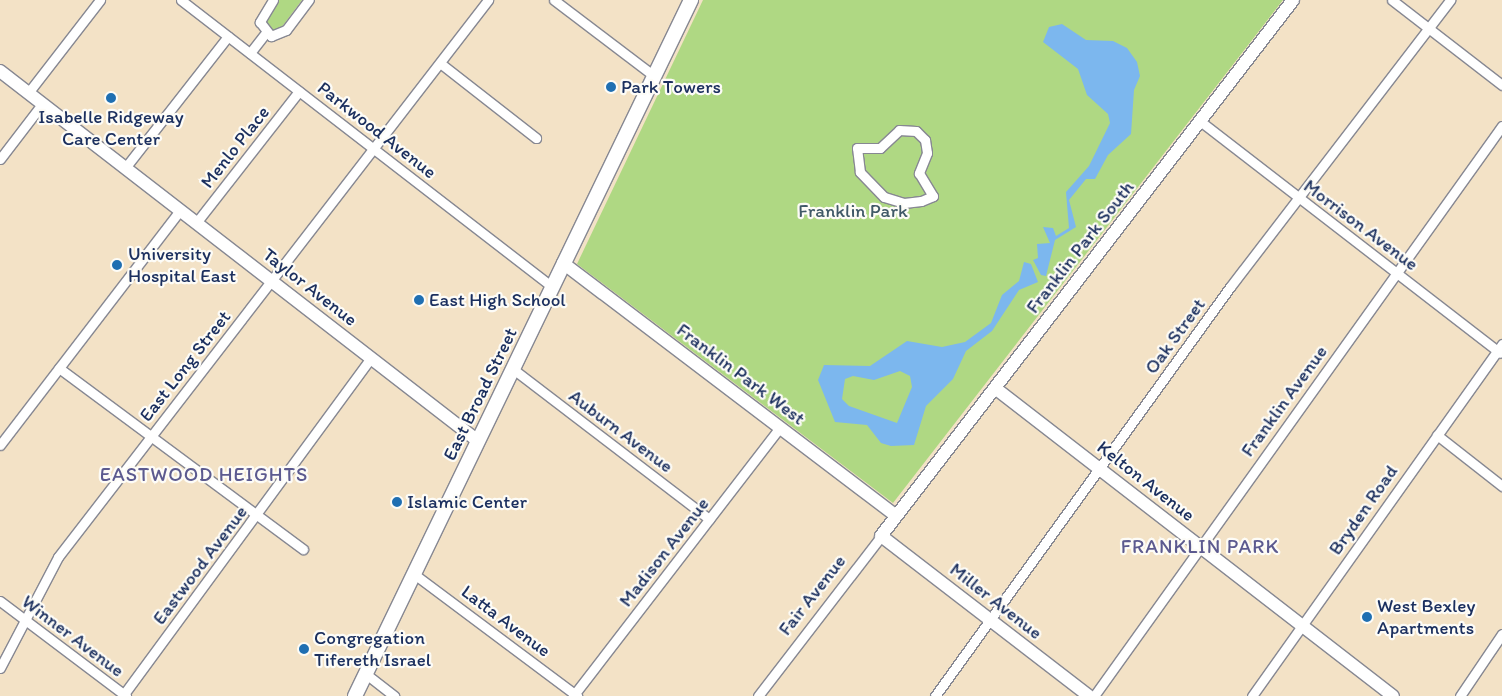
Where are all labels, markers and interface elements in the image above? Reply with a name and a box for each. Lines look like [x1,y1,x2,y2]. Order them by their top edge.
place label: Park Towers [621,76,719,98]
street label: Parkwood Avenue [313,77,441,183]
marker: Park Towers [605,81,617,93]
marker: Isabelle Ridgeway Care Center [105,92,117,104]
street label: Menlo Place [196,101,274,193]
place label: Isabelle Ridgeway Care Center [38,106,184,150]
street label: Morrison Avenue [1299,175,1423,275]
street label: Franklin Park South [1021,177,1139,317]
park label: Franklin Park [799,200,907,222]
place label: University Hospital East [128,243,236,287]
street label: Taylor Avenue [258,243,362,331]
marker: University Hospital East [110,258,124,272]
place label: East High School [429,289,565,311]
marker: East High School [413,294,425,306]
street label: Oak Street [1140,294,1210,378]
street label: East Long Street [135,306,235,426]
street label: Franklin Park West [673,319,809,429]
street label: East Broad Street [438,324,522,464]
street label: Franklin Avenue [1236,341,1332,461]
street label: Auburn Avenue [564,384,678,478]
street label: Kelton Avenue [1093,436,1199,526]
street label: Bryden Road [1324,461,1402,559]
district label: EASTWOOD HEIGHTS [99,462,309,486]
place label: Islamic Center [407,491,528,513]
street label: Madison Avenue [614,493,714,611]
marker: Islamic Center [391,496,403,508]
street label: Eastwood Avenue [148,501,252,629]
district label: FRANKLIN PARK [1120,534,1280,558]
street label: Fair Avenue [774,551,850,639]
street label: Miller Avenue [945,558,1047,644]
street label: Latta Avenue [457,580,555,662]
street label: Winner Avenue [17,590,129,682]
place label: West Bexley Apartments [1377,595,1476,639]
marker: West Bexley Apartments [1361,611,1373,623]
place label: Congregation Tifereth Israel [314,627,431,671]
marker: Congregation Tifereth Israel [298,643,310,655]

